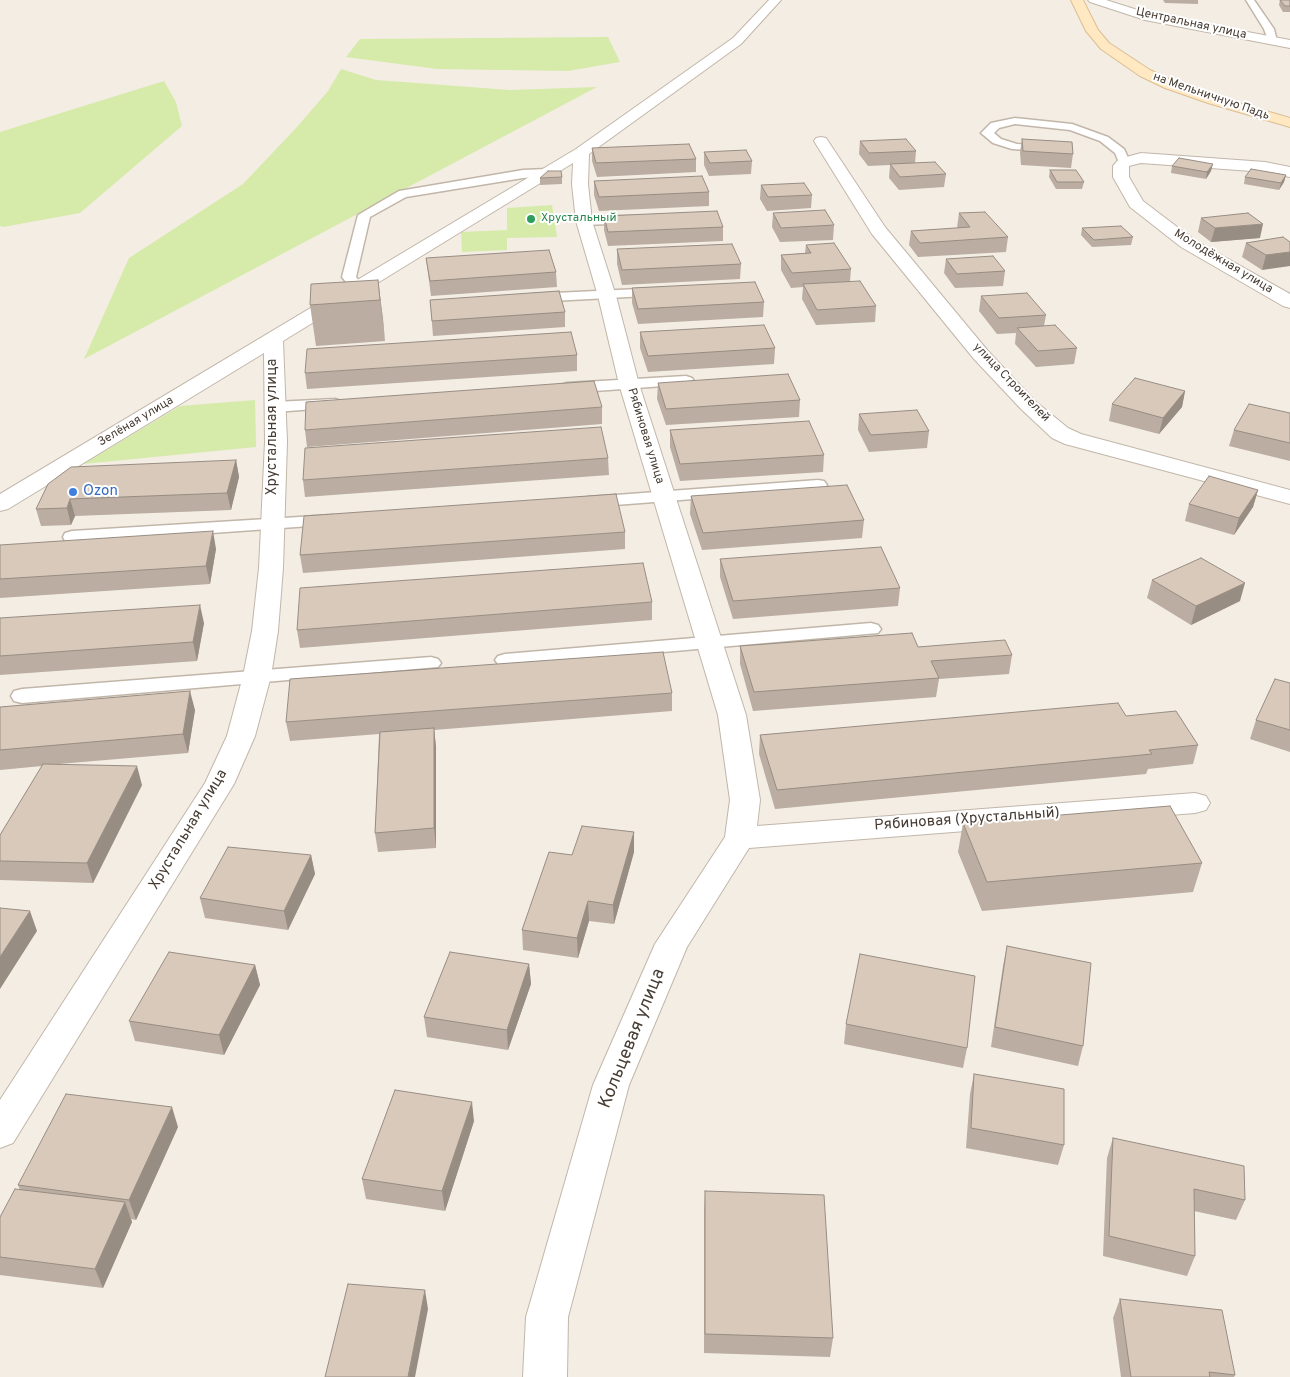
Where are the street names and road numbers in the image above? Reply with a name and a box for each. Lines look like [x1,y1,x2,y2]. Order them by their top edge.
street label: Центральная улица [1134,5,1248,43]
street label: на Мельничную Падь [1151,70,1271,124]
street label: Молодёжная улица [1171,227,1275,297]
street label: улица Строителей [970,341,1052,425]
street label: Хрустальная улица [264,359,282,495]
street label: Рябиновая улица [624,386,666,486]
street label: Зелёная улица [96,394,176,450]
street label: Хрустальная улица [146,767,232,893]
street label: Рябиновая (Хрустальный) [874,805,1060,835]
street label: Кольцевая улица [595,966,671,1112]

